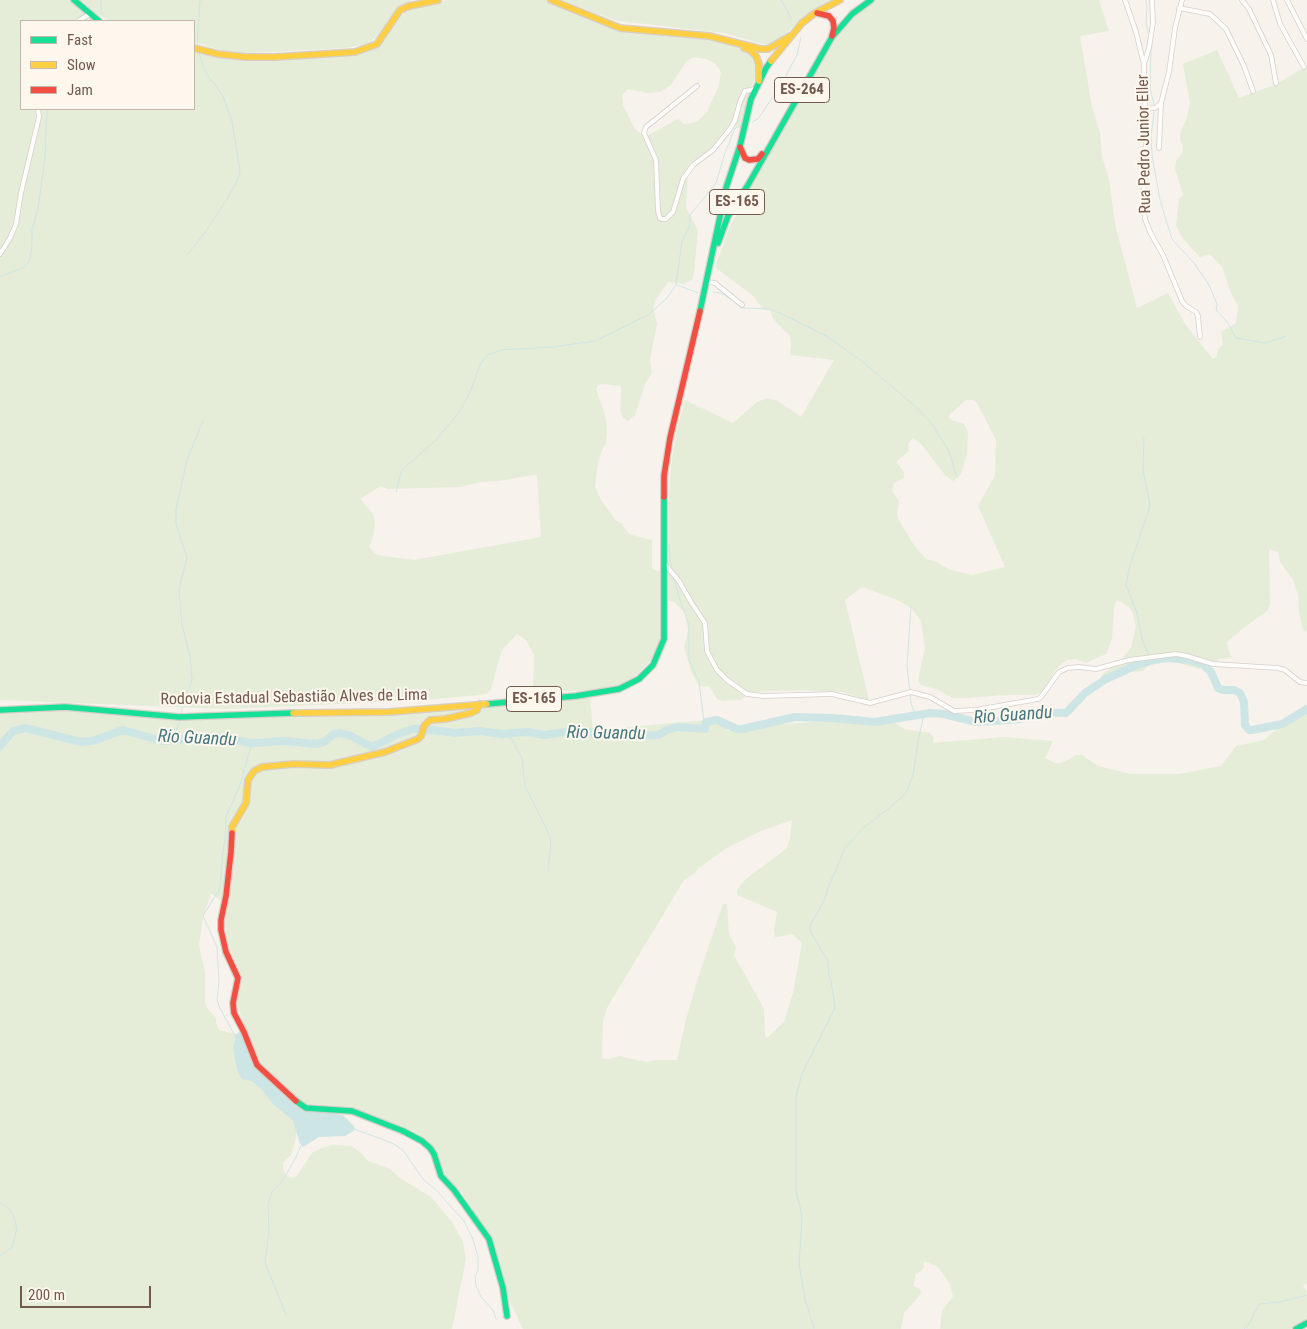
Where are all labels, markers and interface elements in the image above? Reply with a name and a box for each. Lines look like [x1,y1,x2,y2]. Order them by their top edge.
legend [20,20,195,110]
text: Fast [67,31,92,49]
text: Slow [67,56,96,74]
street label: Rua Pedro Junior Eller [1134,74,1156,214]
road number: ES-264 [774,78,830,102]
text: Jam [67,81,93,99]
road number: ES-165 [710,190,764,214]
street label: Rodovia Estadual Sebastião Alves de Lima [160,686,428,710]
road number: ES-165 [506,686,562,712]
water label: Rio Guandu [973,702,1053,730]
water label: Rio Guandu [566,723,646,745]
water label: Rio Guandu [157,726,237,752]
scale bar [22,1276,154,1308]
text: 200 m [28,1286,65,1304]

